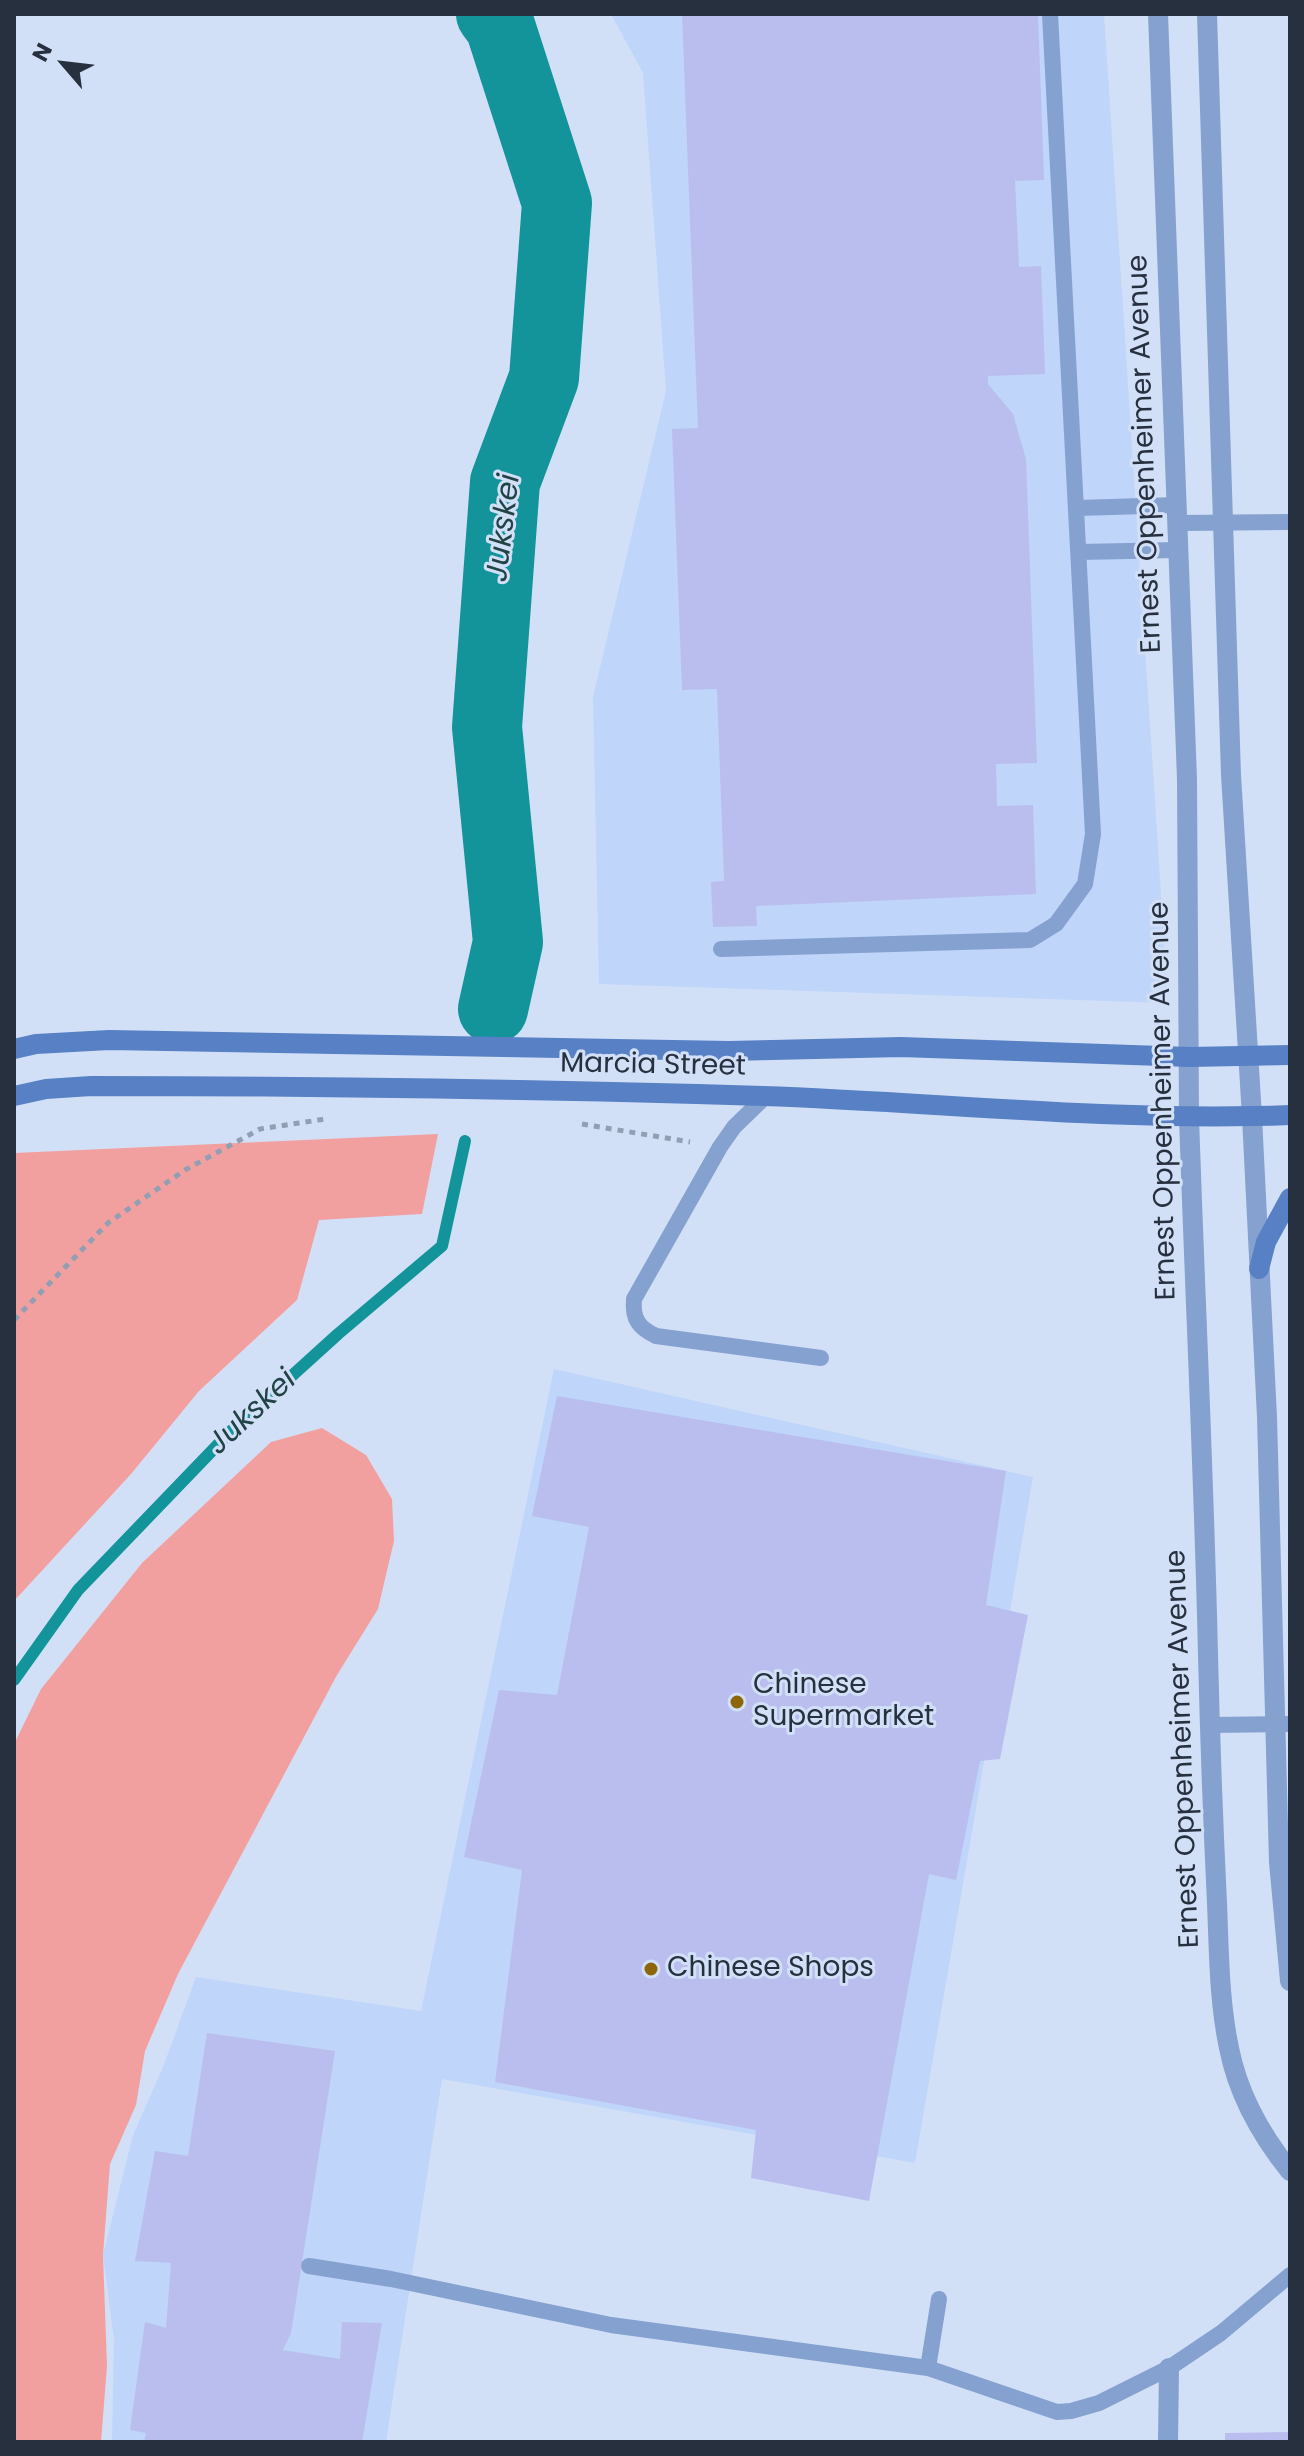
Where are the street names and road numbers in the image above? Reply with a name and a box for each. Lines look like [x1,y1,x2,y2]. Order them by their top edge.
street label: Ernest Oppenheimer Avenue [1122,254,1170,654]
street label: Ernest Oppenheimer Avenue [1144,901,1184,1301]
street label: Marcia Street [560,1048,746,1084]
street label: Ernest Oppenheimer Avenue [1160,1549,1208,1949]

